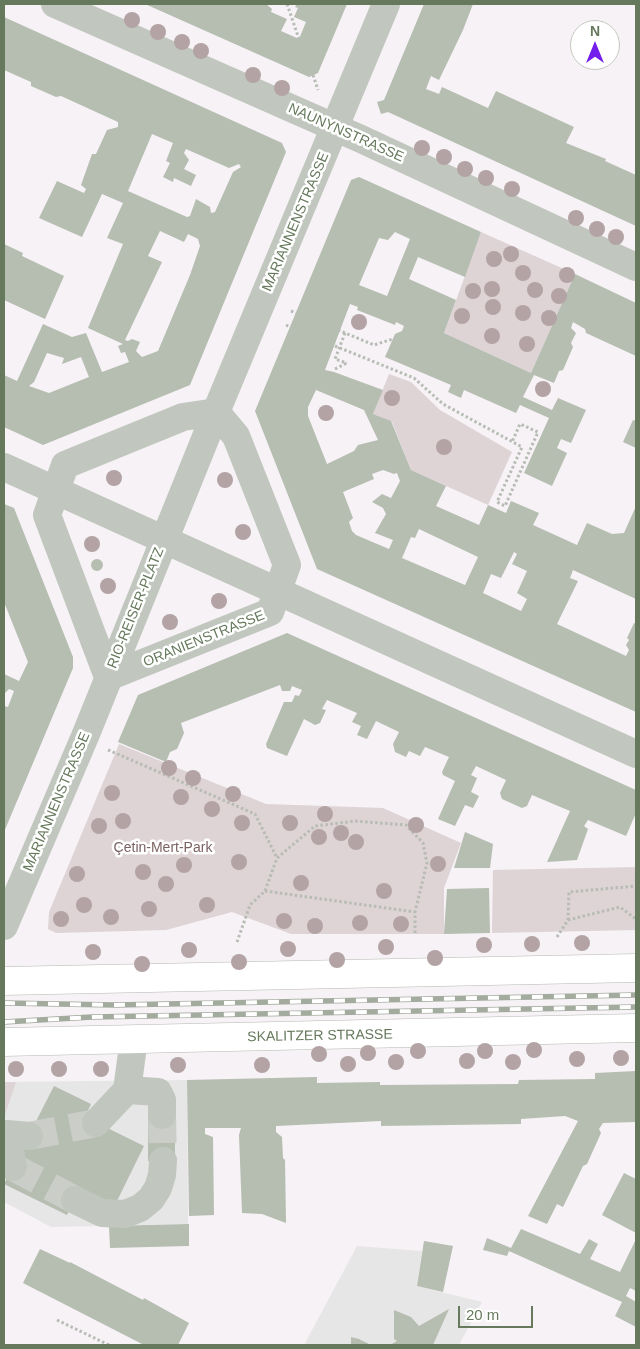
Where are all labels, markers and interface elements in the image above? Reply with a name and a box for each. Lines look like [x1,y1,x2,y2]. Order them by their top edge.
north arrow [570,20,620,70]
text: N [590,23,600,39]
street label: NAUNYNSTRASSE [286,100,406,166]
street label: MARIANNENSTRASSE [259,150,333,294]
street label: RIO-REISER-PLATZ [104,545,168,671]
street label: ORANIENSTRASSE [141,607,267,671]
street label: MARIANNENSTRASSE [20,730,94,874]
park label: Çetin-Mert-Park [114,840,212,856]
street label: SKALITZER STRASSE [247,1026,393,1046]
scale bar [460,1296,535,1328]
text: 20 m [466,1306,499,1323]

